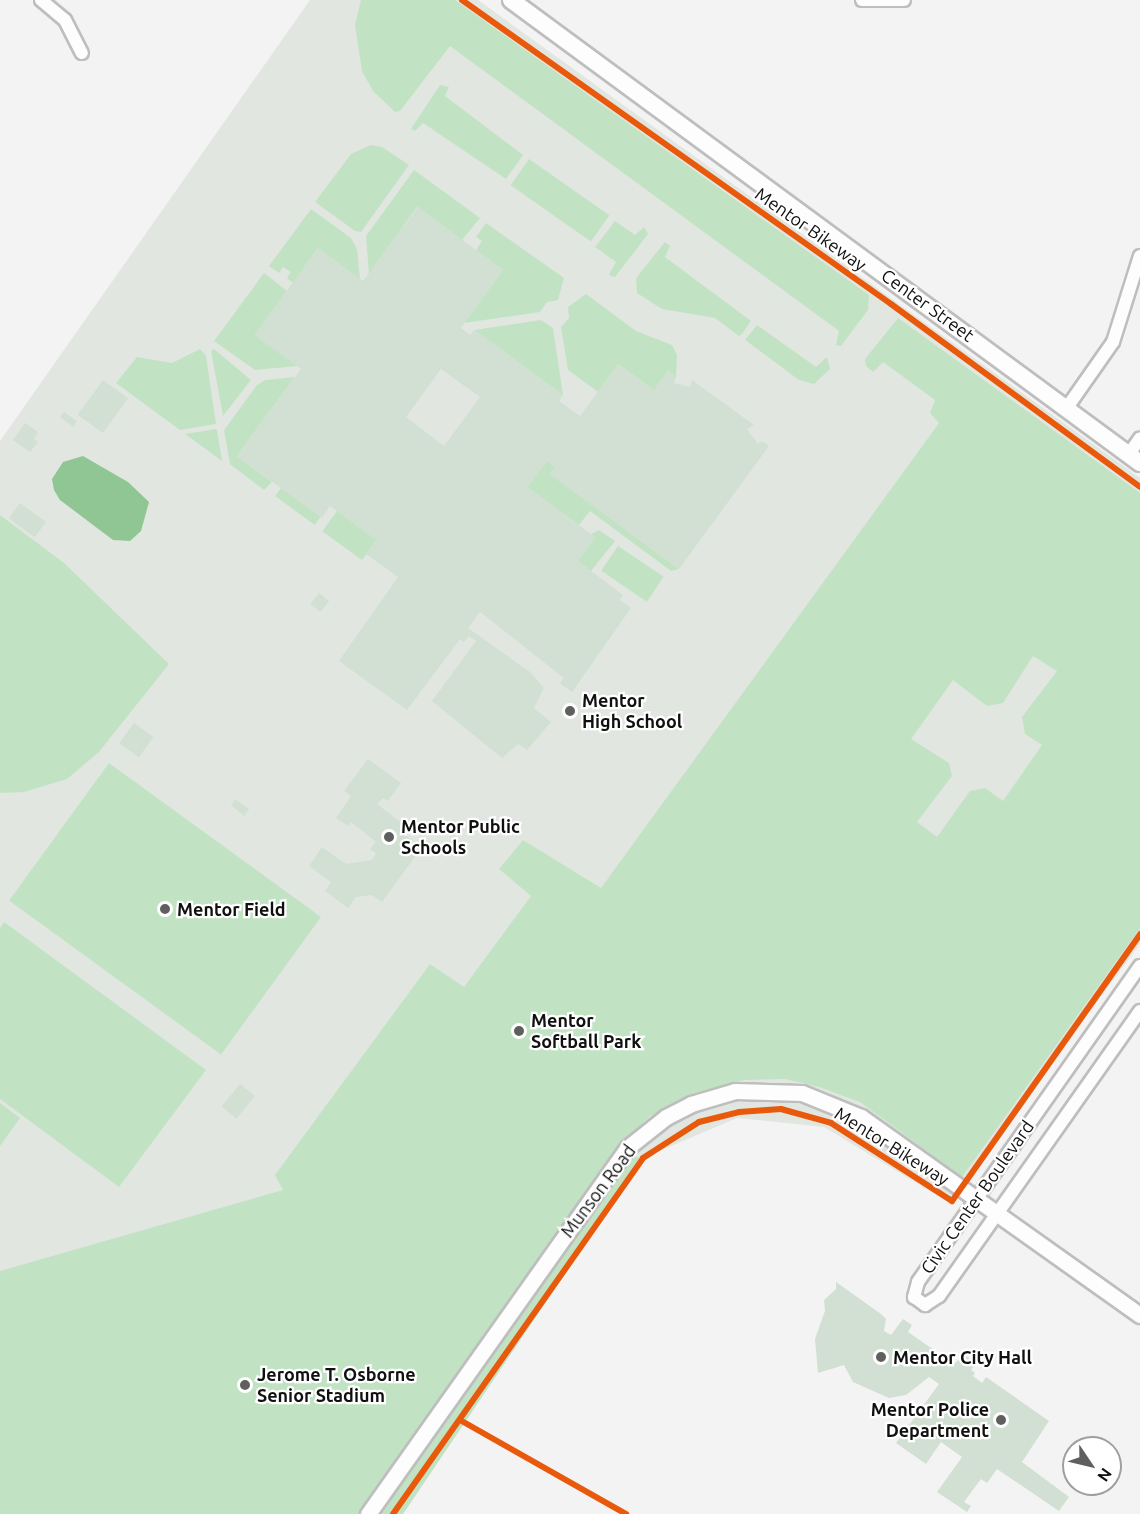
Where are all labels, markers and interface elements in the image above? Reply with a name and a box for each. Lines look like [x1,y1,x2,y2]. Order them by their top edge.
street label: Mentor Bikeway [751,183,871,275]
street label: Center Street [877,264,979,346]
place label: Mentor High School [582,690,682,732]
marker: Mentor High School [563,704,577,718]
place label: Mentor Public Schools [401,816,520,858]
marker: Mentor Public Schools [382,830,396,844]
place label: Mentor Field [177,898,286,920]
marker: Mentor Field [158,902,172,916]
place label: Mentor Softball Park [531,1010,641,1052]
marker: Mentor Softball Park [512,1024,526,1038]
street label: Mentor Bikeway [831,1102,953,1190]
street label: Civic Center Boulevard [916,1116,1038,1278]
street label: Munson Road [556,1140,640,1242]
place label: Mentor City Hall [893,1346,1032,1368]
marker: Mentor City Hall [874,1350,888,1364]
place label: Jerome T. Osborne Senior Stadium [257,1364,416,1406]
marker: Jerome T. Osborne Senior Stadium [238,1378,252,1392]
place label: Mentor Police Department [871,1399,989,1442]
marker: Mentor Police Department [994,1413,1008,1427]
north arrow [1062,1436,1122,1496]
text: N [1094,1465,1116,1485]

